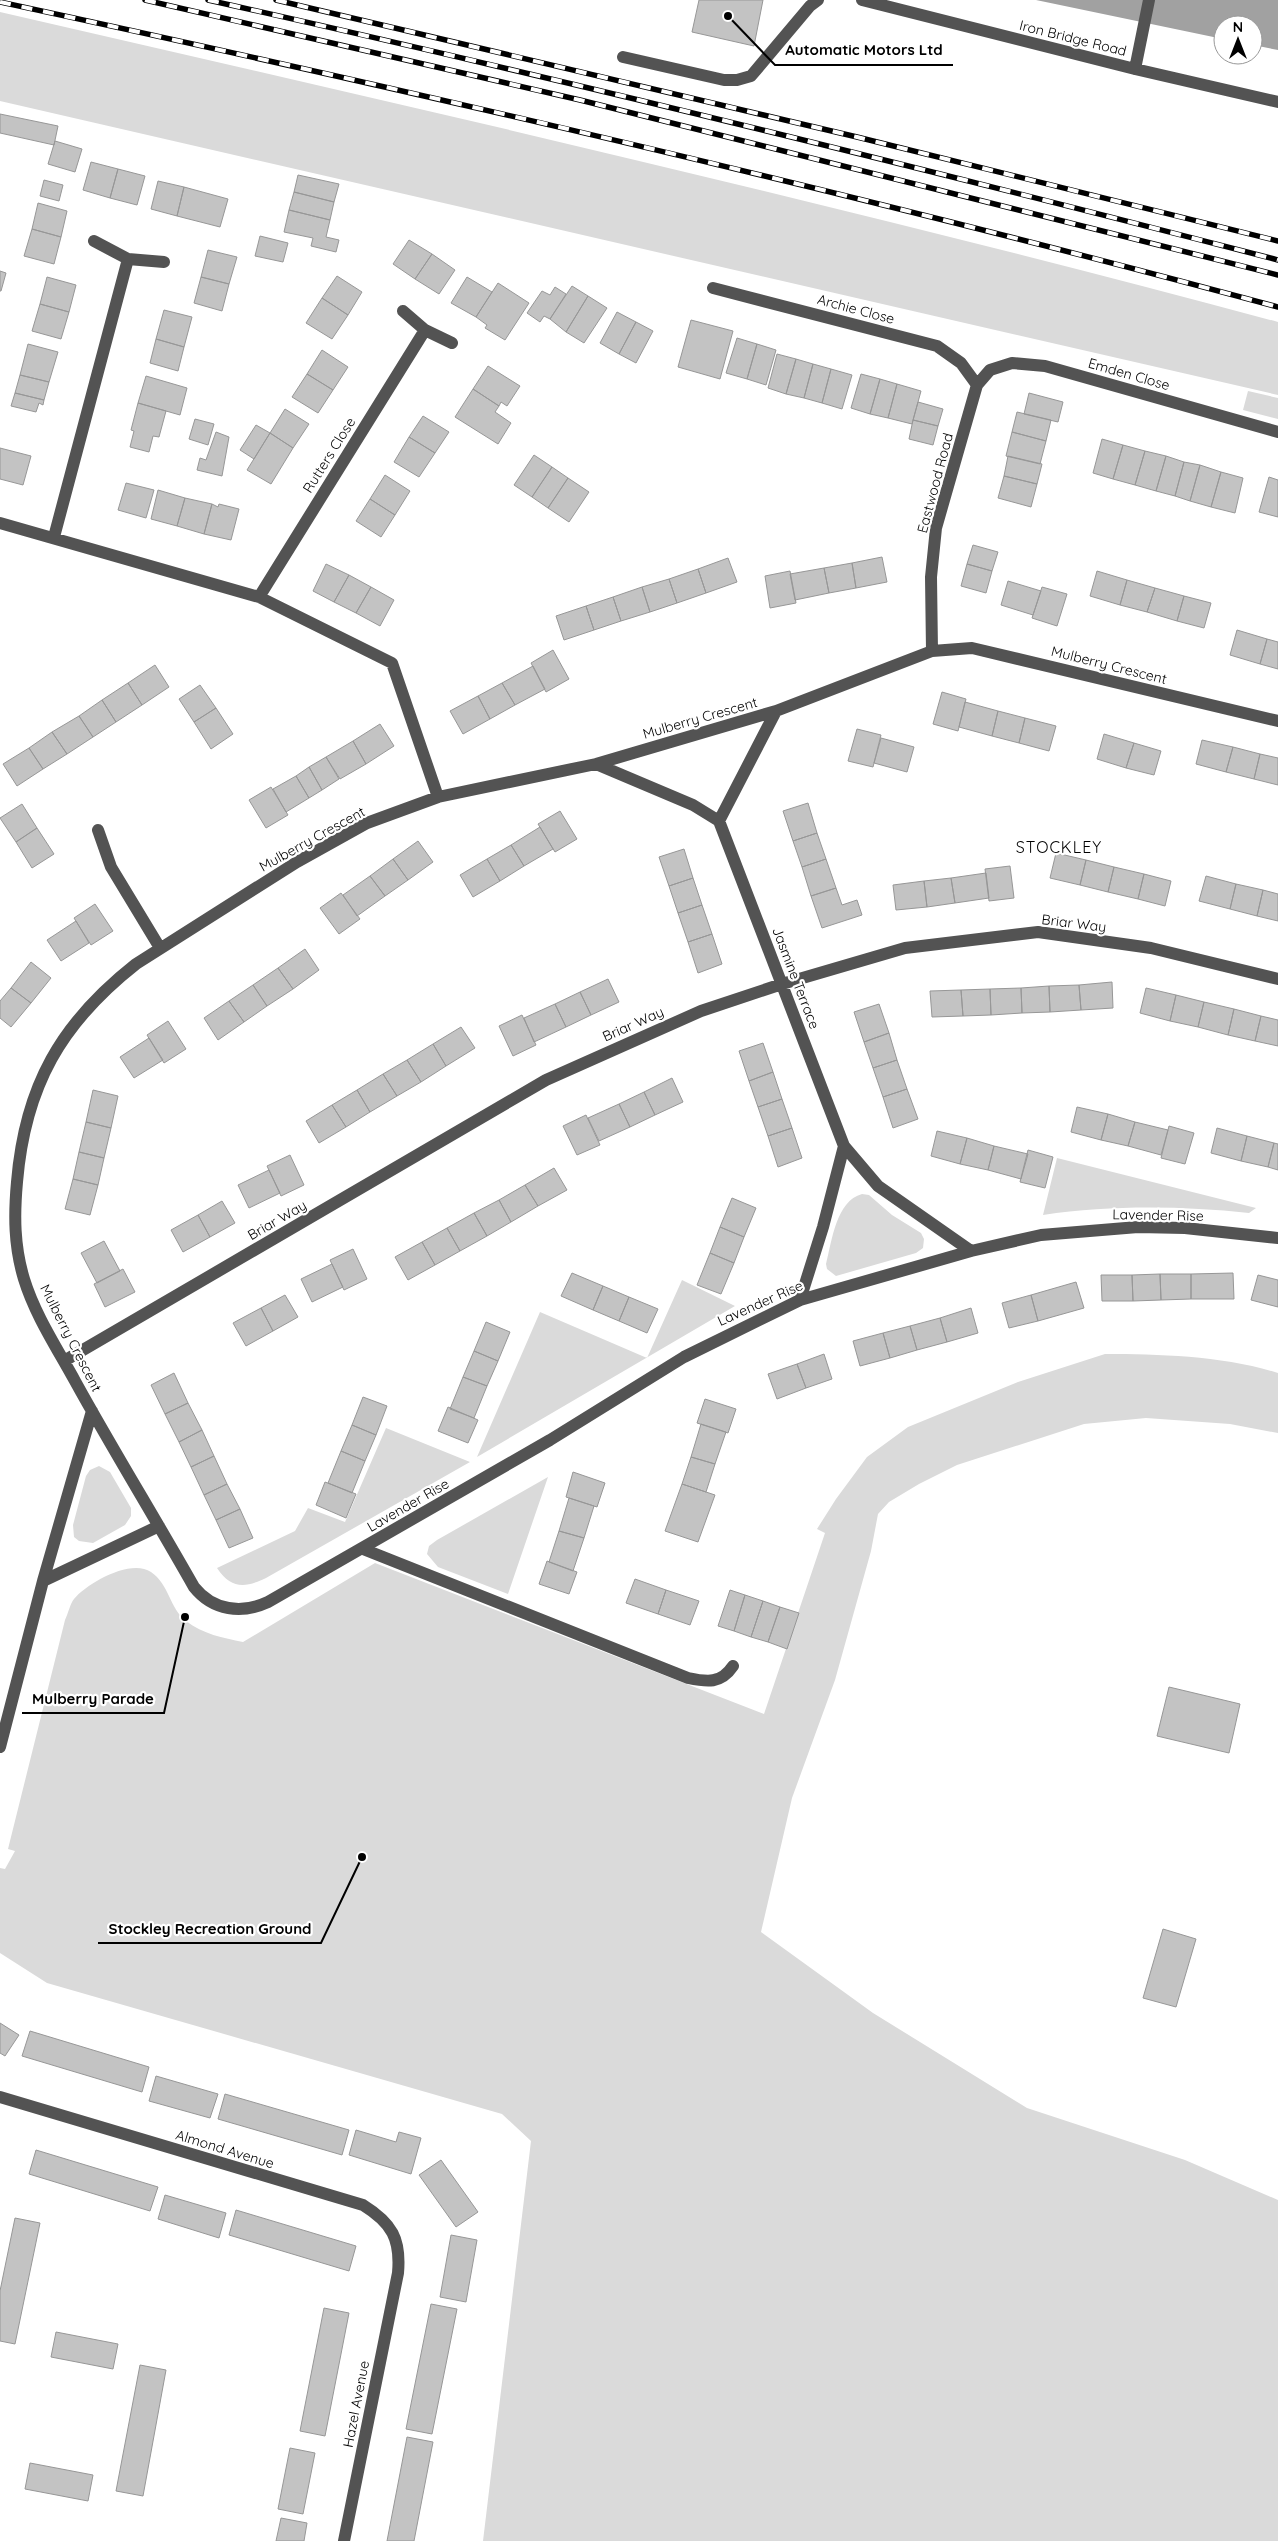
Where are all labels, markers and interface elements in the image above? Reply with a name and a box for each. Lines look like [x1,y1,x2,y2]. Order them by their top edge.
north arrow [1213,15,1263,65]
street label: Iron Bridge Road [1018,16,1128,60]
text: N [1233,18,1243,36]
callout: Automatic Motors Ltd [775,35,953,65]
text: Automatic Motors Ltd [785,40,943,59]
street label: Archie Close [815,290,897,328]
street label: Emden Close [1086,354,1172,394]
street label: Rutters Close [299,414,359,496]
street label: Eastwood Road [913,431,957,535]
street label: Mulberry Crescent [1049,642,1169,688]
street label: Mulberry Crescent [641,693,760,743]
street label: Mulberry Crescent [256,802,368,876]
district label: STOCKLEY [1016,837,1102,857]
street label: Briar Way [1041,910,1107,936]
street label: Jasmine Terrace [768,925,824,1032]
street label: Briar Way [600,1003,666,1045]
street label: Briar Way [244,1196,310,1244]
street label: Lavender Rise [1112,1205,1204,1225]
street label: Lavender Rise [715,1276,806,1330]
street label: Mulberry Crescent [36,1281,106,1395]
street label: Lavender Rise [364,1474,452,1536]
callout: Mulberry Parade [22,1683,164,1713]
text: Mulberry Parade [32,1689,154,1708]
callout: Stockley Recreation Ground [98,1913,321,1943]
text: Stockley Recreation Ground [108,1919,312,1938]
street label: Almond Avenue [174,2126,276,2173]
street label: Hazel Avenue [339,2359,373,2449]

